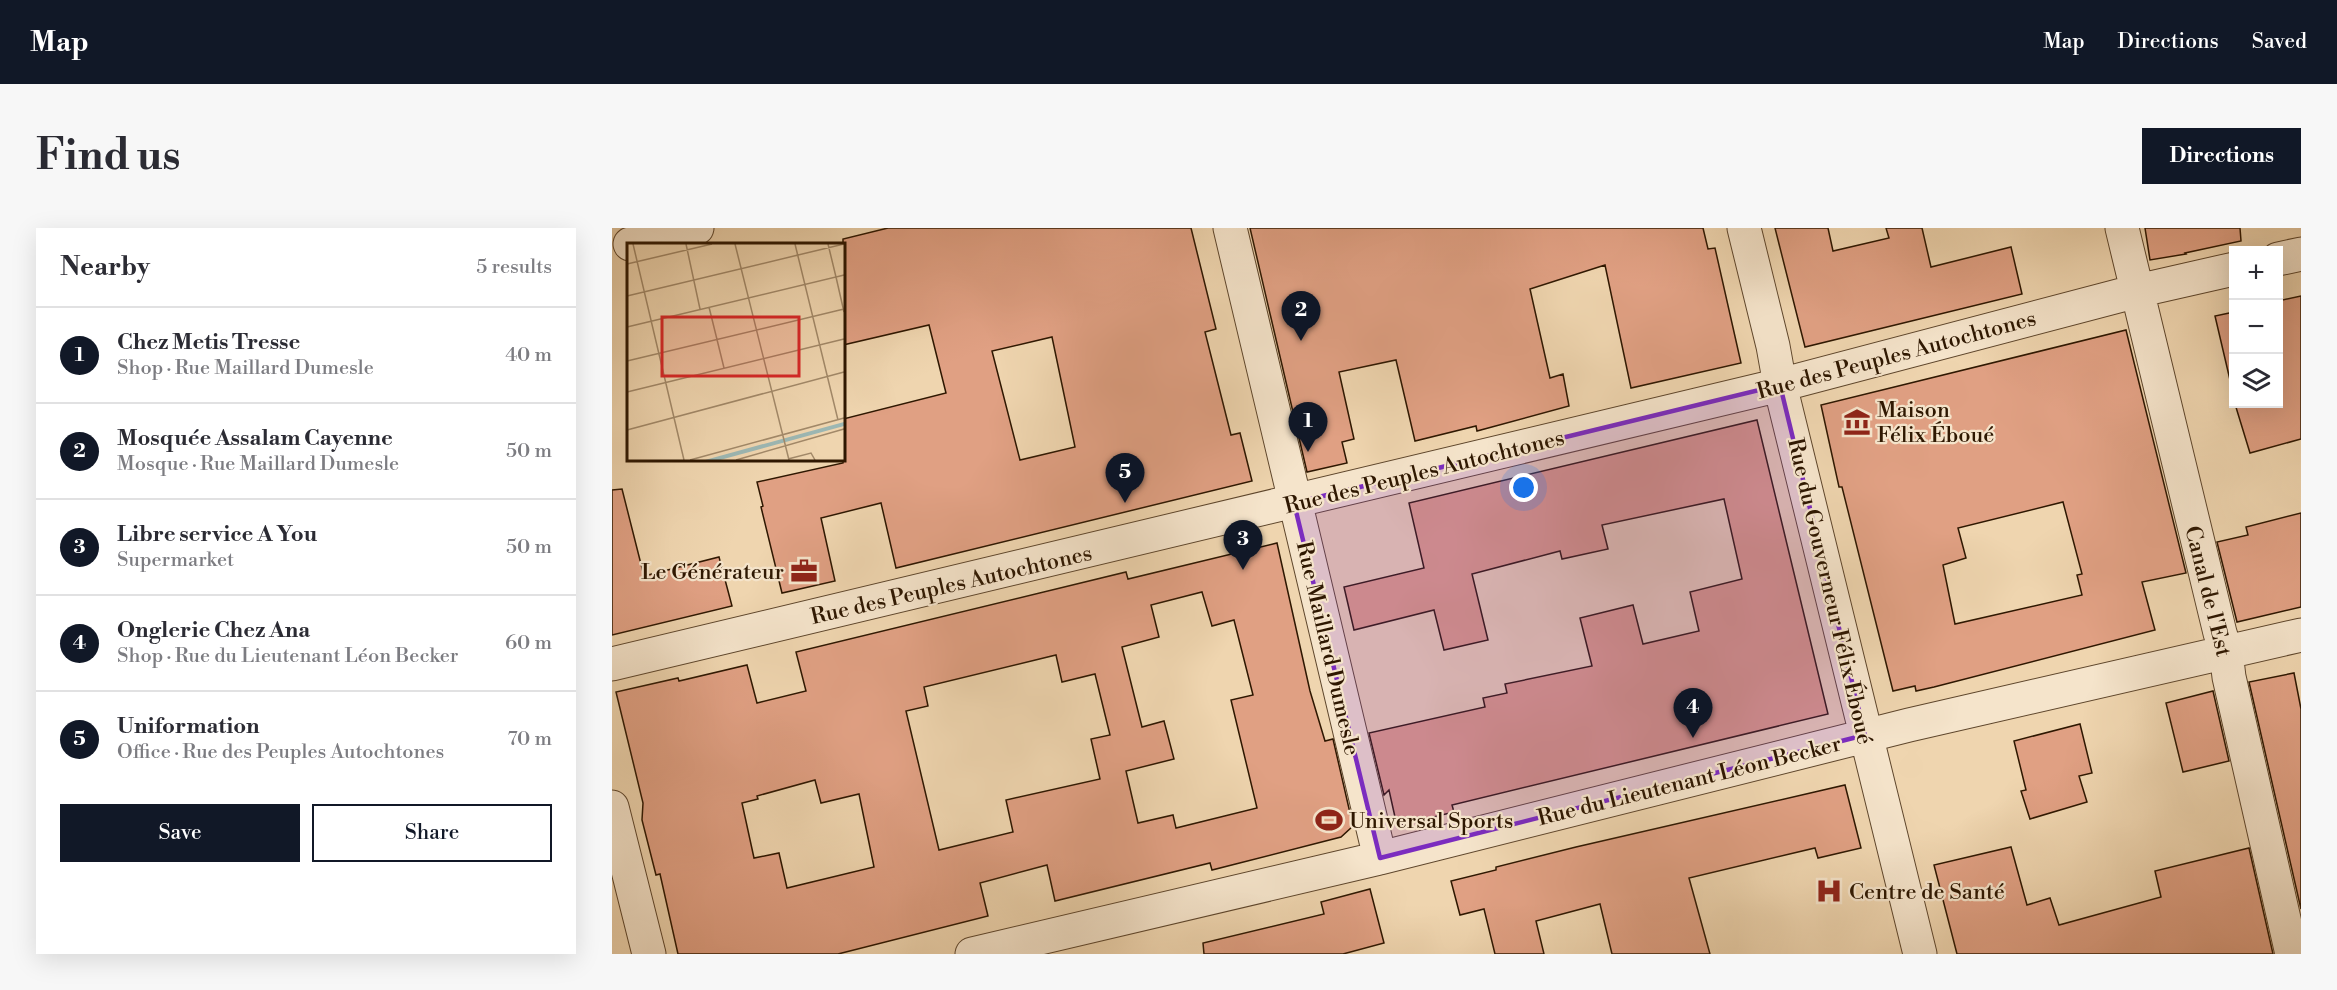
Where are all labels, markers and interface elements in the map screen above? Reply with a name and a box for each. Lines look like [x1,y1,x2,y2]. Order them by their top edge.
text: Map [30,25,89,60]
text: Map [2043,29,2085,55]
text: Directions [2118,29,2219,55]
text: Saved [2252,29,2307,55]
button: Directions [2142,128,2301,184]
text: Find us [36,130,180,183]
inset map [627,243,844,460]
map controls [2229,246,2283,408]
button: + [2229,246,2283,300]
text: Nearby [60,251,150,283]
text: 5 results [476,255,552,280]
pin: 2 [1282,291,1320,341]
button: − [2229,300,2283,354]
street label: Rue des Peuples Autochtones [1754,305,2039,406]
text: Chez Metis Tresse [117,329,300,356]
text: 1 [75,343,84,368]
text: 40 m [505,343,552,368]
button: layers [2229,354,2283,408]
text: Shop · Rue Maillard Dumesle [117,356,374,381]
place label: Maison Félix Éboué [1877,397,1994,449]
pin: 1 [1288,402,1328,452]
museum icon: Maison Félix Éboué [1842,407,1872,437]
text: Mosquée Assalam Cayenne [117,425,393,452]
street label: Rue des Peuples Autochtones [1281,425,1567,520]
street label: Rue du Gouverneur Félix Éboué [1781,435,1879,747]
text: 2 [73,439,86,464]
text: 50 m [506,439,552,464]
text: Mosque · Rue Maillard Dumesle [117,452,399,477]
pin: 5 [1106,454,1144,503]
your location [1509,473,1538,502]
pin: 3 [1224,520,1262,570]
text: Libre service A You [117,521,317,548]
street label: Canal de l'Est [2178,523,2237,660]
text: 3 [73,535,86,560]
text: 50 m [506,535,552,560]
street label: Rue Maillard Dumesle [1290,539,1365,758]
street label: Rue des Peuples Autochtones [808,540,1095,631]
text: Supermarket [117,548,234,573]
office icon: Le Générateur [789,556,819,586]
place label: Le Générateur [641,559,784,586]
text: Onglerie Chez Ana [117,617,310,644]
text: 4 [73,631,86,656]
text: 60 m [505,631,552,656]
text: Shop · Rue du Lieutenant Léon Becker [117,644,459,669]
pin: 4 [1674,688,1712,738]
text: Uniformation [117,713,260,740]
text: 5 [73,727,86,752]
text: 70 m [508,727,552,752]
street label: Rue du Lieutenant Léon Becker [1535,731,1844,832]
text: Office · Rue des Peuples Autochtones [117,740,444,765]
button: Save [60,804,300,862]
button: Share [312,804,552,862]
sports icon: Universal Sports [1314,805,1344,835]
place label: Universal Sports [1349,808,1513,835]
hospital icon: Centre de Santé [1814,876,1844,906]
place label: Centre de Santé [1849,879,2005,906]

